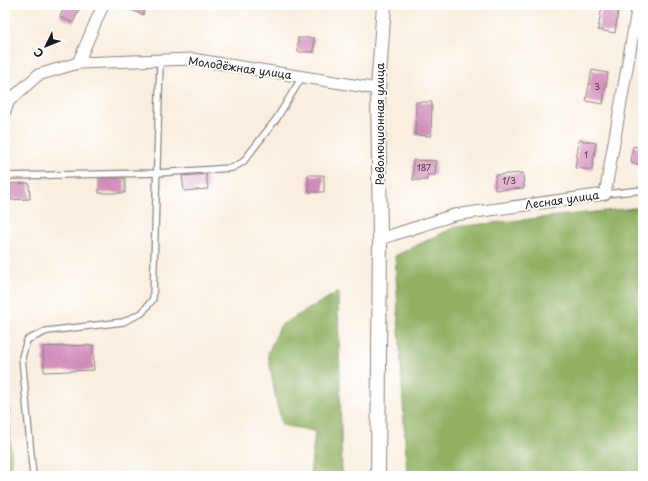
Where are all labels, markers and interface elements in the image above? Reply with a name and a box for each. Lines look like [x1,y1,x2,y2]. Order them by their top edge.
north arrow [26,26,66,66]
text: С [29,44,47,62]
street label: Молодёжная улица [187,52,293,83]
street label: Революционная улица [371,63,388,185]
house number: 3 [594,79,600,93]
house number: 1 [584,147,588,161]
house number: 187 [417,160,431,174]
house number: 1/3 [502,173,516,187]
street label: Лесная улица [524,186,600,213]

